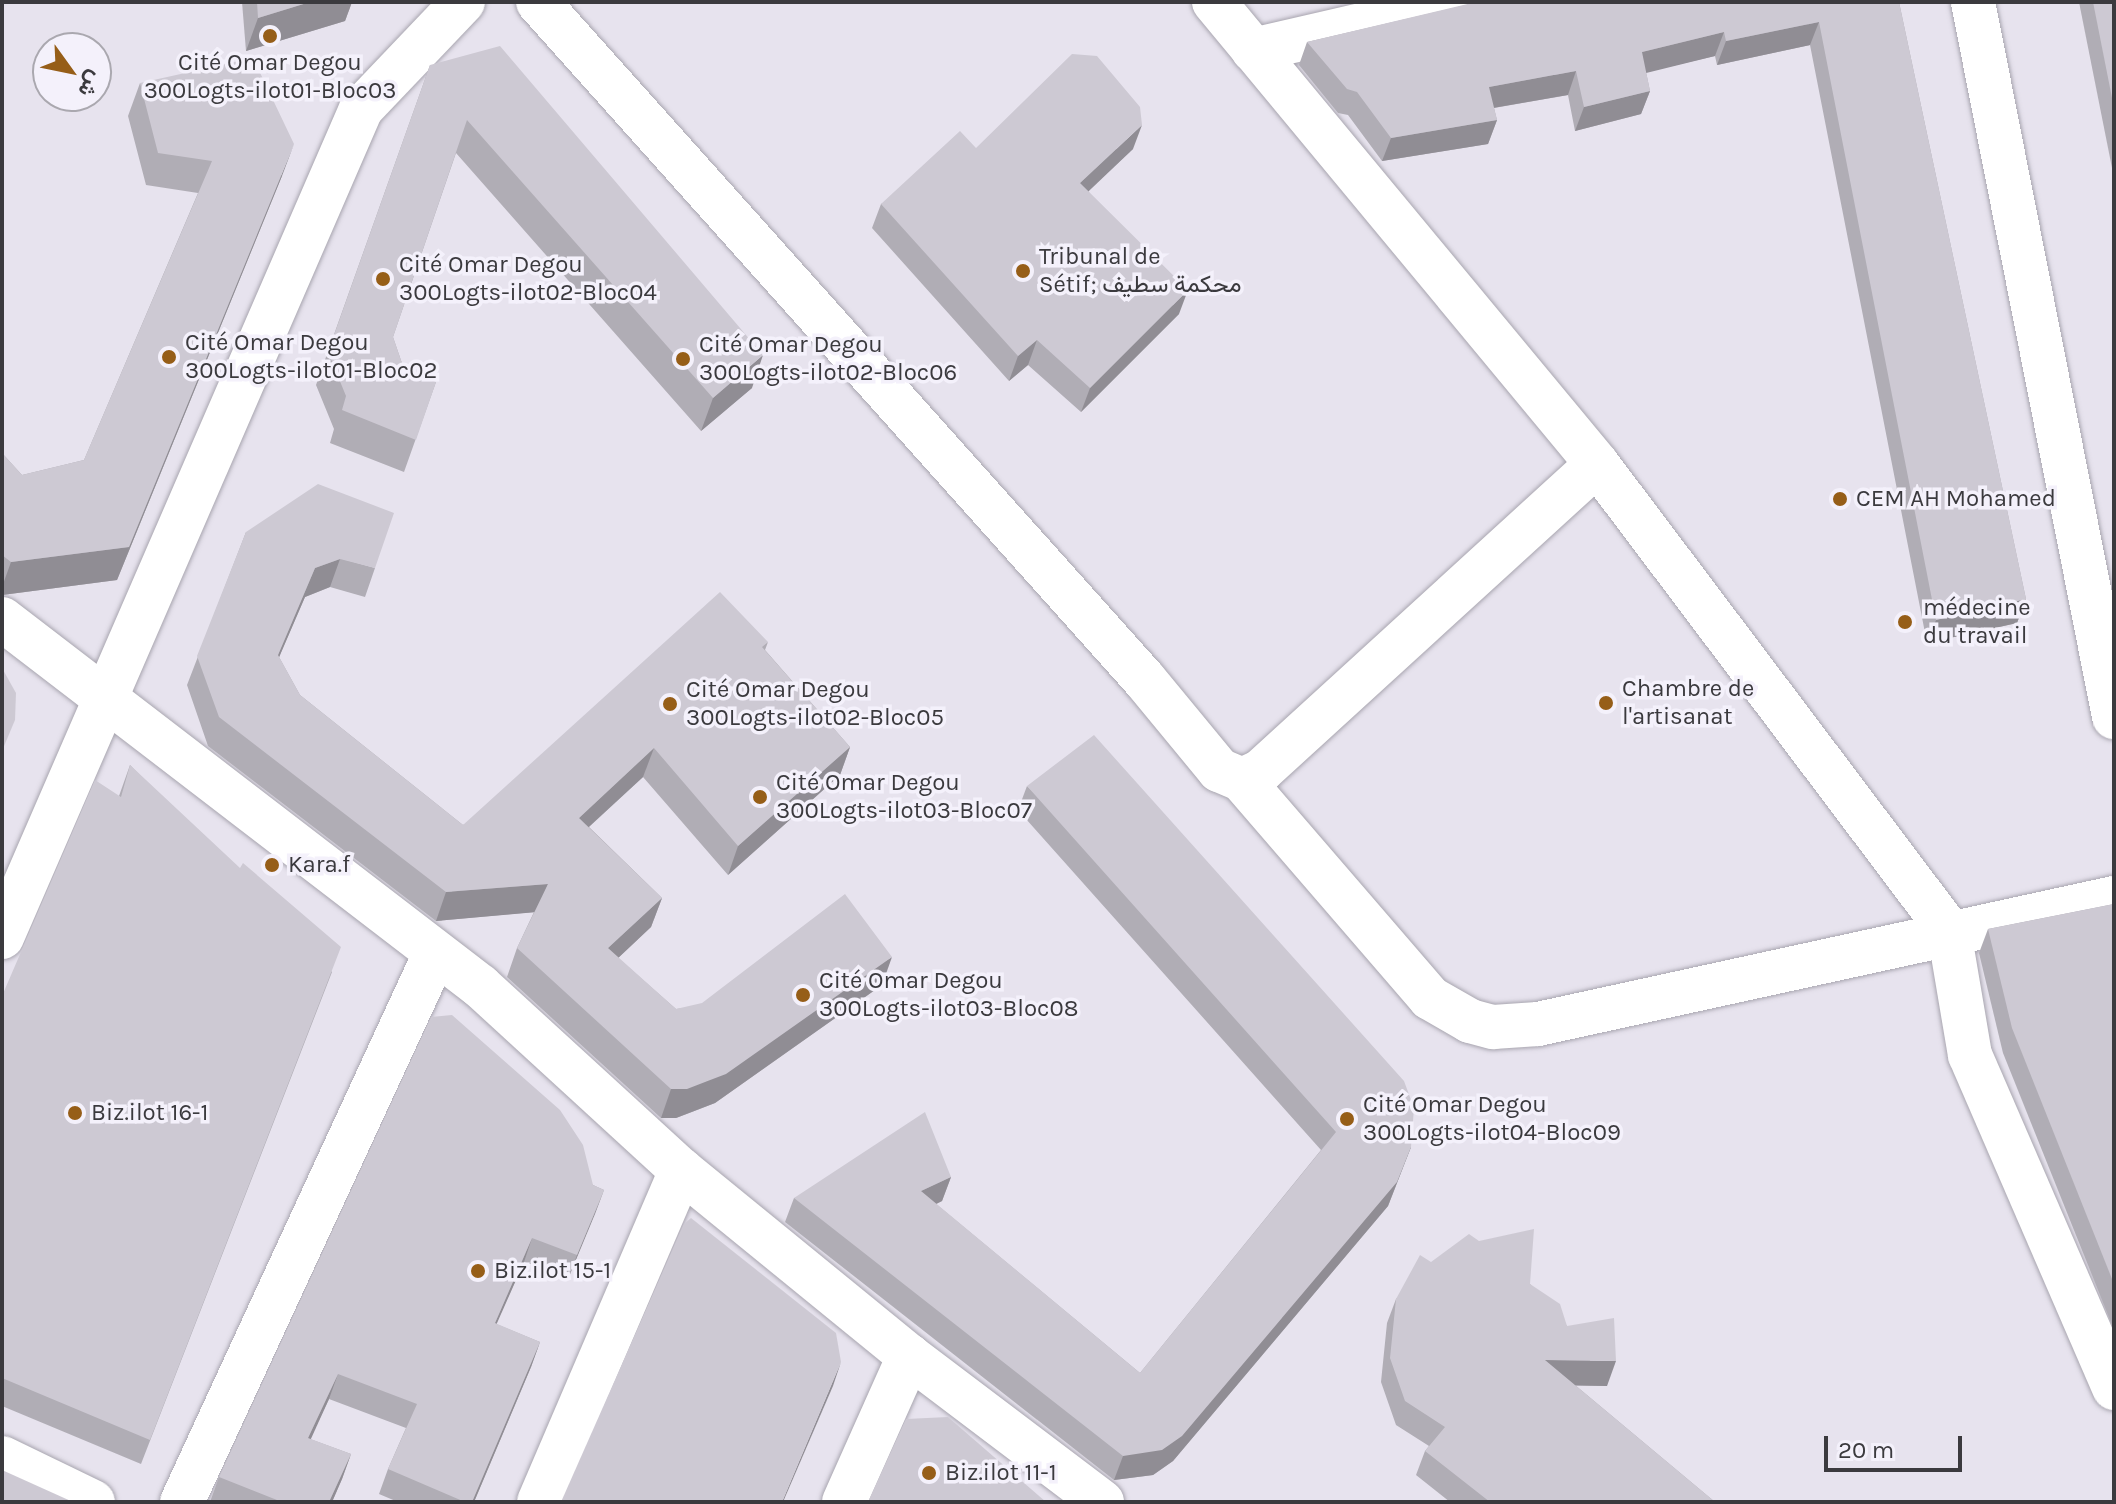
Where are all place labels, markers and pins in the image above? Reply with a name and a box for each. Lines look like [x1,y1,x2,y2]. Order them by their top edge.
marker: Cité Omar Degou 300Logts-ilot01-Bloc03 [261,27,279,45]
place label: Cité Omar Degou 300Logts-ilot01-Bloc03 [144,49,396,105]
place label: Tribunal de Sétif; محكمة سطيف [1039,243,1242,299]
place label: Cité Omar Degou 300Logts-ilot02-Bloc04 [399,251,657,307]
marker: Tribunal de Sétif; محكمة سطيف [1014,262,1032,280]
marker: Cité Omar Degou 300Logts-ilot02-Bloc04 [374,270,392,288]
place label: Cité Omar Degou 300Logts-ilot01-Bloc02 [185,329,437,385]
place label: Cité Omar Degou 300Logts-ilot02-Bloc06 [699,331,957,387]
marker: Cité Omar Degou 300Logts-ilot01-Bloc02 [160,348,178,366]
marker: Cité Omar Degou 300Logts-ilot02-Bloc06 [674,350,692,368]
place label: CEM AH Mohamed [1856,485,2056,513]
marker: CEM AH Mohamed [1831,490,1849,508]
place label: médecine du travail [1923,594,2031,650]
marker: médecine du travail [1894,611,1916,633]
place label: Chambre de l'artisanat [1622,675,1754,731]
place label: Cité Omar Degou 300Logts-ilot02-Bloc05 [686,676,944,732]
marker: Chambre de l'artisanat [1597,694,1615,712]
marker: Cité Omar Degou 300Logts-ilot02-Bloc05 [661,695,679,713]
place label: Cité Omar Degou 300Logts-ilot03-Bloc07 [776,769,1032,825]
marker: Cité Omar Degou 300Logts-ilot03-Bloc07 [751,788,769,806]
place label: Kara.f [288,851,350,879]
marker: Kara.f [263,856,281,874]
place label: Cité Omar Degou 300Logts-ilot03-Bloc08 [819,967,1078,1023]
marker: Cité Omar Degou 300Logts-ilot03-Bloc08 [794,986,812,1004]
place label: Cité Omar Degou 300Logts-ilot04-Bloc09 [1363,1091,1621,1147]
place label: Biz.ilot 16-1 [91,1099,208,1127]
marker: Biz.ilot 16-1 [66,1104,84,1122]
marker: Cité Omar Degou 300Logts-ilot04-Bloc09 [1338,1110,1356,1128]
place label: Biz.ilot 15-1 [494,1257,611,1285]
marker: Biz.ilot 15-1 [469,1262,487,1280]
place label: Biz.ilot 11-1 [945,1459,1057,1487]
marker: Biz.ilot 11-1 [920,1464,938,1482]

